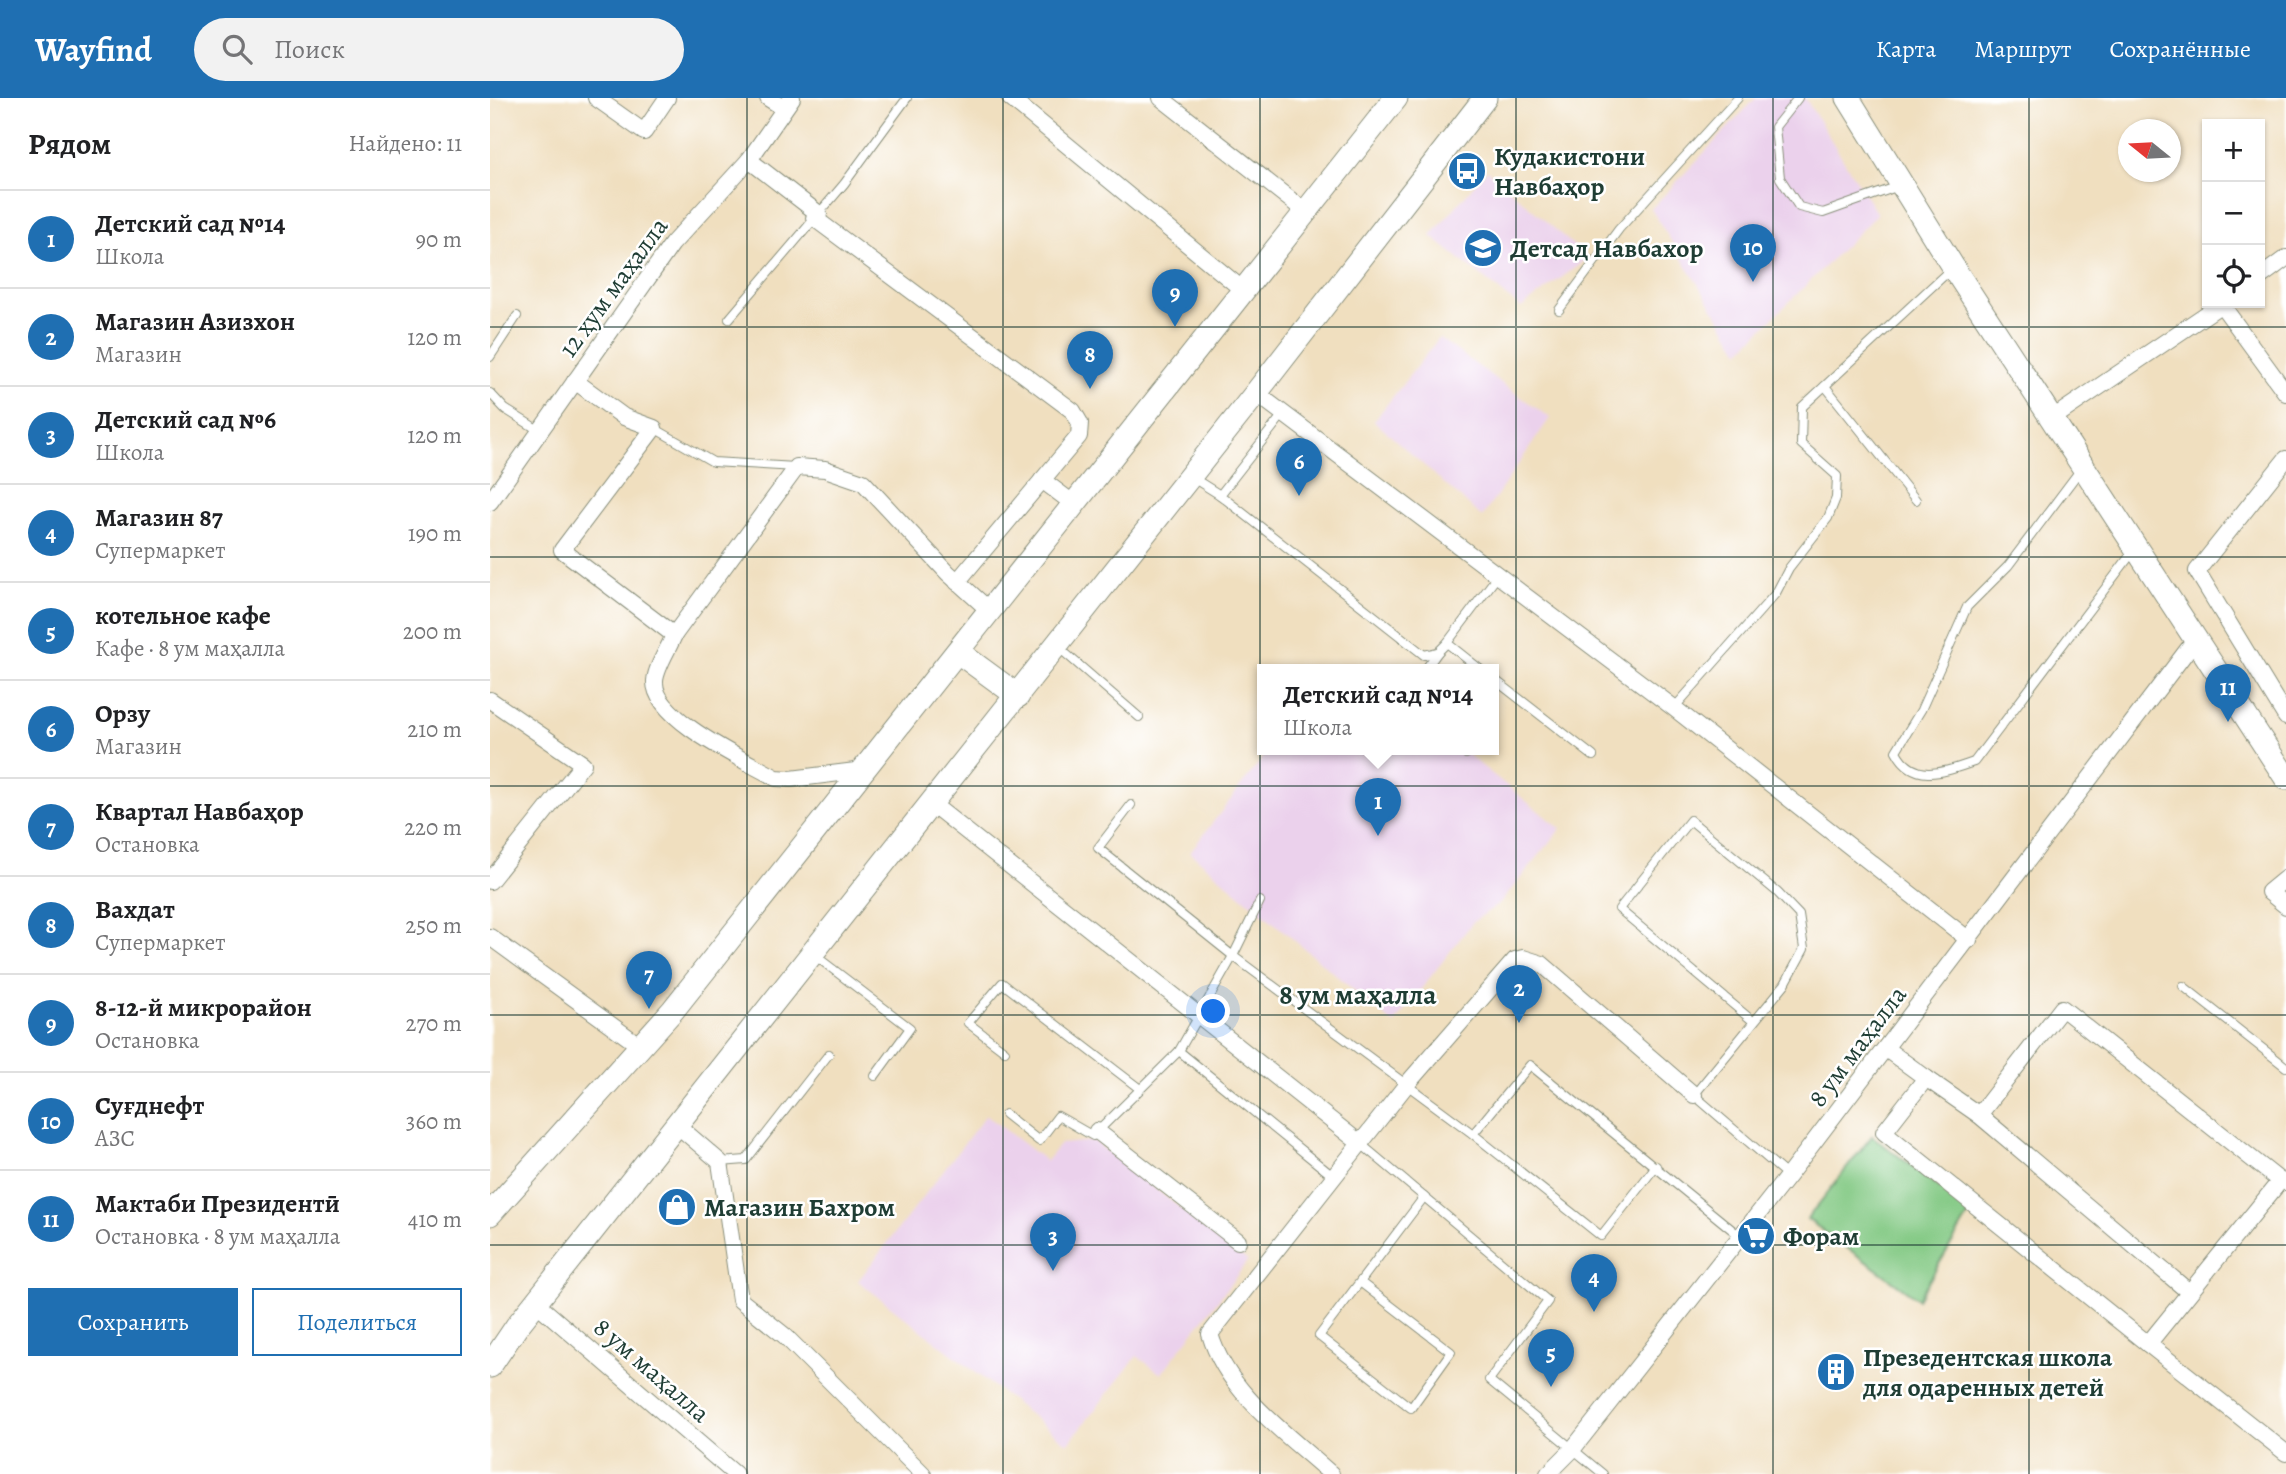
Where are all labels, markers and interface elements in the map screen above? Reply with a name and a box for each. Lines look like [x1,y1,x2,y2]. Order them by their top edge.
search box [194,18,684,81]
text: Wayfind [35,27,152,72]
icon: search [218,30,256,68]
text: Поиск [274,32,345,67]
text: Карта [1876,33,1936,65]
text: Маршрут [1974,33,2072,65]
text: Сохранённые [2110,33,2251,65]
north arrow [2118,119,2181,182]
map controls [2202,119,2265,308]
button: + [2202,119,2265,182]
text: Рядом [28,124,111,164]
text: Найдено: 11 [348,128,462,159]
place label: Кудакистони Навбаҳор [1494,139,1645,204]
bus stop icon: Кудакистони Навбаҳор [1446,150,1488,192]
button: − [2202,182,2265,245]
text: Детский сад №14 [95,206,285,241]
street label: 12 ҳум маҳалла [551,210,676,364]
text: 1 [47,224,55,255]
text: 90 m [416,224,462,255]
pin: 10 [1730,224,1776,282]
school or university icon: Детсад Навбахор [1462,227,1504,269]
place label: Детсад Навбахор [1510,231,1703,266]
text: Школа [95,241,164,272]
button: locate [2202,245,2265,308]
pin: 9 [1152,269,1198,327]
text: Магазин Азизхон [95,304,295,339]
text: 2 [45,322,57,353]
text: 120 m [407,322,462,353]
pin: 8 [1067,331,1113,389]
text: Магазин [95,339,182,370]
text: Детский сад №6 [95,402,276,437]
text: 3 [46,420,56,451]
text: 120 m [407,420,462,451]
text: Школа [95,437,164,468]
pin: 6 [1276,438,1322,496]
text: Магазин 87 [95,500,223,535]
text: 4 [46,518,56,549]
text: 190 m [408,518,462,549]
text: Супермаркет [95,535,226,566]
text: котельное кафе [95,598,271,633]
text: 5 [46,616,56,647]
text: 200 m [403,616,462,647]
text: Кафе · 8 ум маҳалла [95,633,285,664]
popup [1257,664,1499,755]
pin: 11 [2205,664,2251,722]
text: Детский сад №14 [1283,677,1473,712]
text: Орзу [95,696,150,731]
text: Школа [1283,712,1352,743]
text: 6 [46,714,56,745]
text: 210 m [407,714,462,745]
text: Магазин [95,731,182,762]
pin: 1 [1355,778,1401,836]
text: Квартал Навбаҳор [95,794,304,829]
text: 7 [46,812,56,843]
text: 220 m [404,812,462,843]
text: Остановка [95,829,200,860]
text: Вахдат [95,892,175,927]
text: 8 [45,910,57,941]
text: 250 m [405,910,462,941]
text: Супермаркет [95,927,226,958]
pin: 7 [626,951,672,1009]
pin: 2 [1496,965,1542,1023]
district label: 8 ум маҳалла [1279,976,1437,1014]
street label: 8 ум маҳалла [1800,978,1915,1114]
text: 8-12-й микрорайон [95,990,312,1025]
your location [1196,994,1230,1028]
text: 9 [46,1008,56,1039]
text: 270 m [405,1008,462,1039]
text: Остановка [95,1025,200,1056]
text: Суғднефт [95,1088,204,1123]
text: 10 [41,1106,61,1137]
text: 360 m [406,1106,462,1137]
text: АЗС [95,1123,135,1154]
text: Мактаби Президентӣ [95,1186,340,1221]
shop icon: Магазин Бахром [656,1186,698,1228]
place label: Магазин Бахром [704,1190,895,1225]
text: 11 [43,1204,59,1235]
text: 410 m [408,1204,462,1235]
pin: 3 [1030,1213,1076,1271]
supermarket icon: Форам [1735,1215,1777,1257]
place label: Форам [1783,1219,1859,1254]
text: Остановка · 8 ум маҳалла [95,1221,340,1252]
pin: 4 [1571,1254,1617,1312]
button: Сохранить [28,1288,238,1356]
button: Поделиться [252,1288,462,1356]
street label: 8 ум маҳалла [586,1310,717,1431]
pin: 5 [1528,1329,1574,1387]
place label: Презедентская школа для одаренных детей [1862,1340,2113,1405]
building icon: Презедентская школа для одаренных детей [1815,1351,1857,1393]

